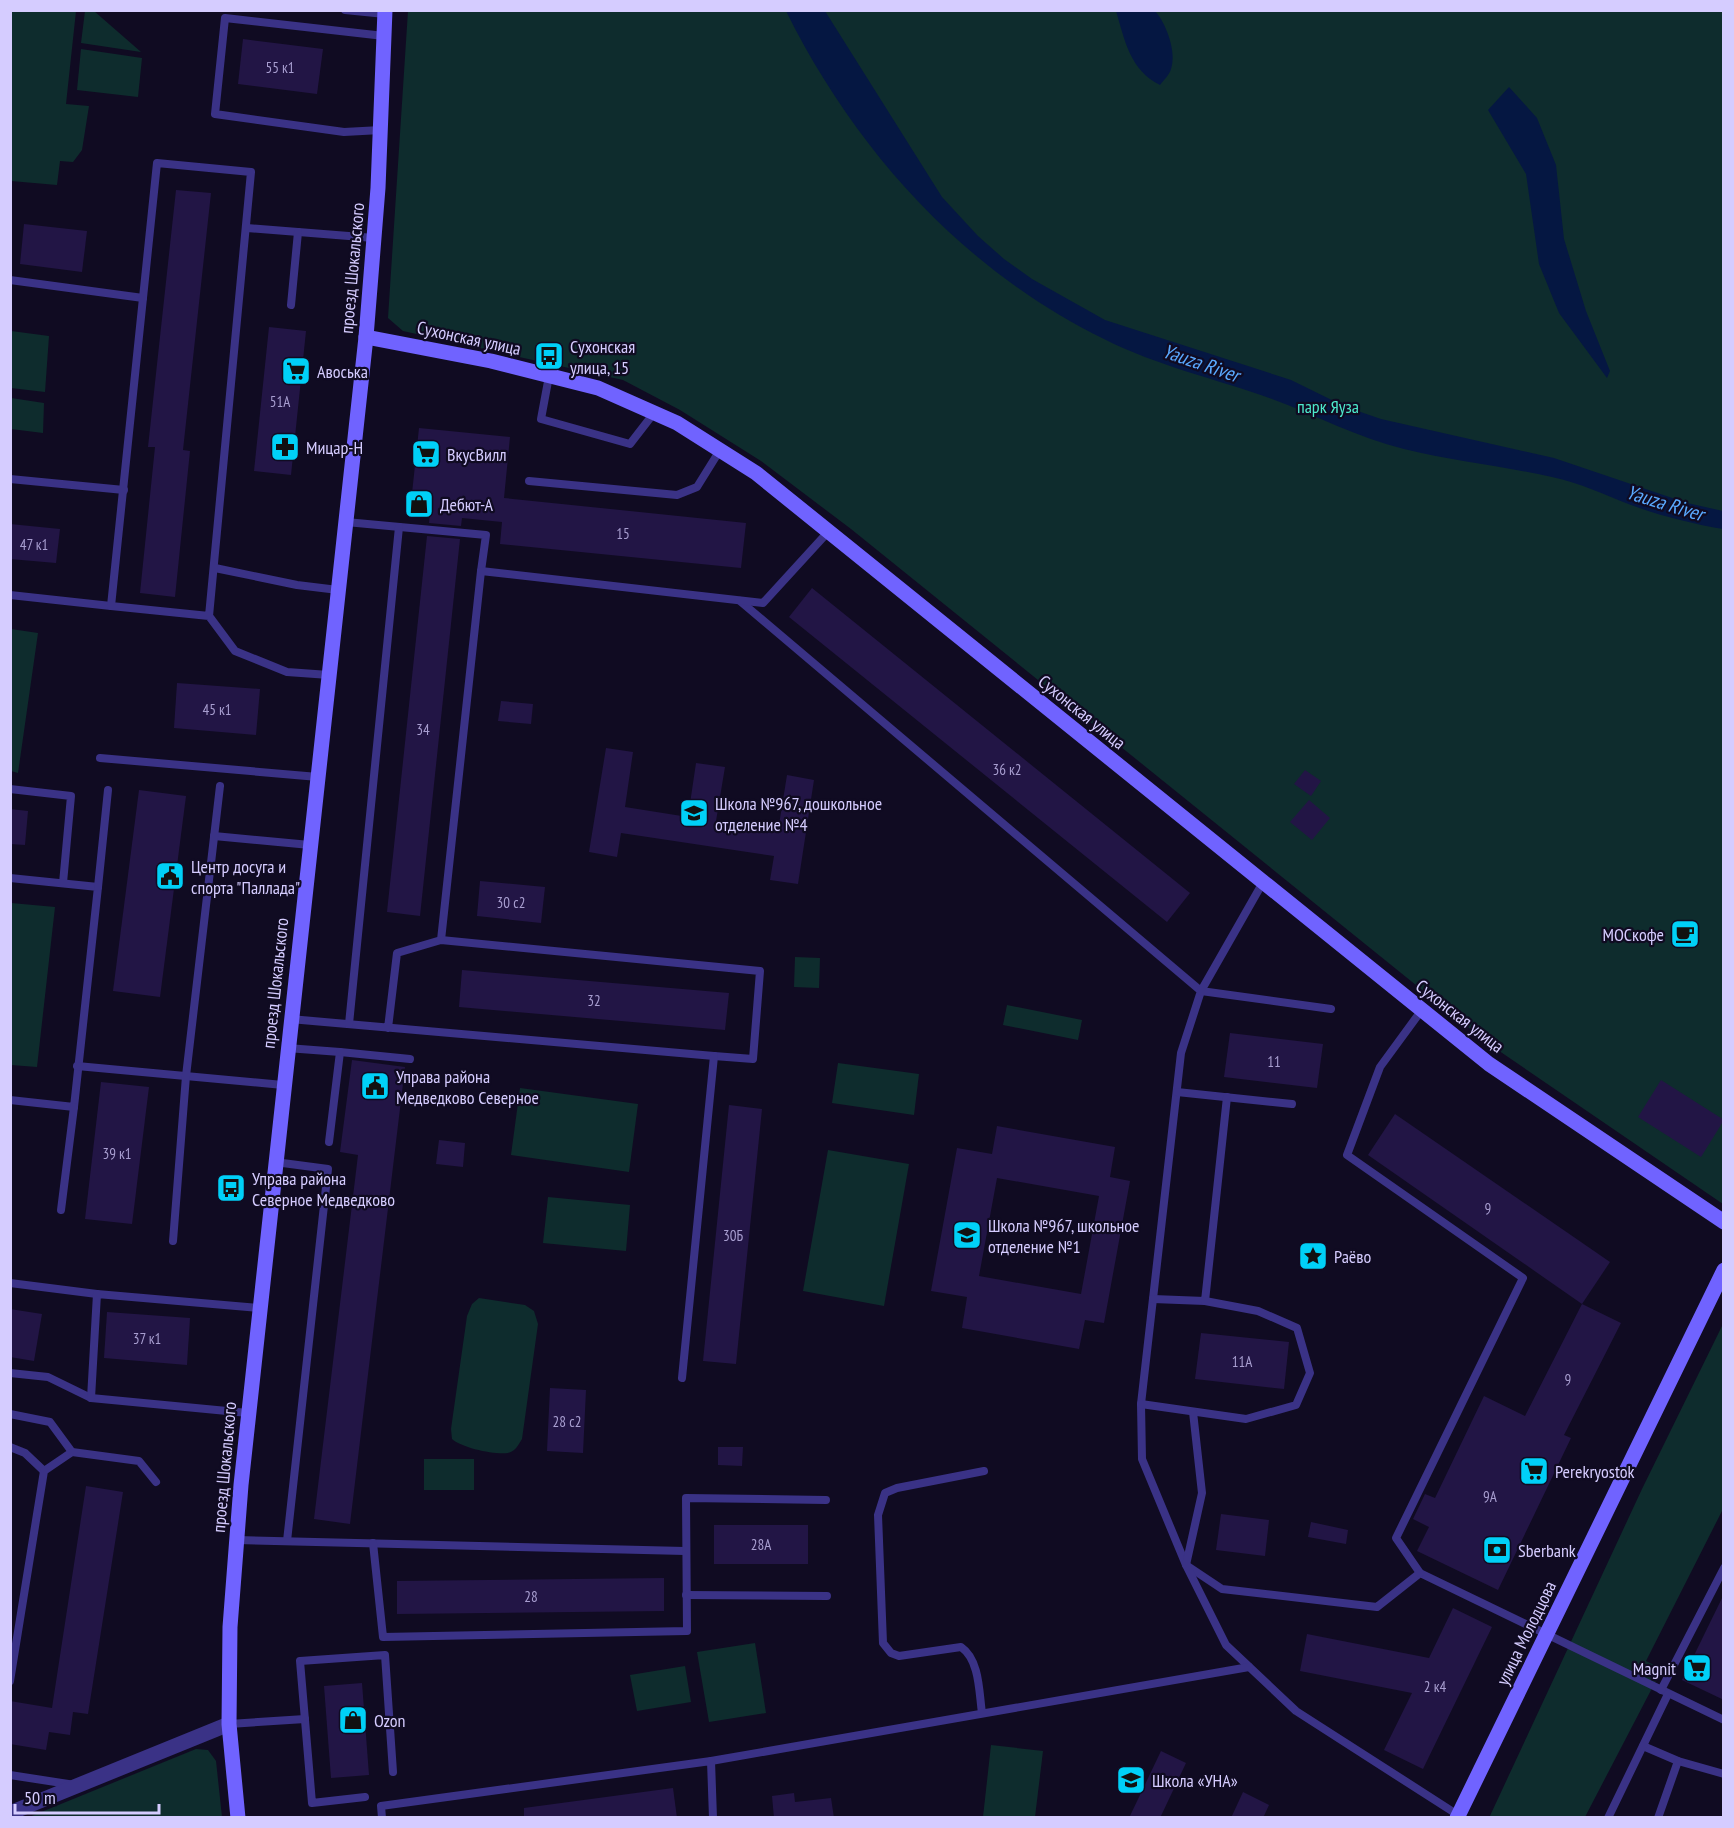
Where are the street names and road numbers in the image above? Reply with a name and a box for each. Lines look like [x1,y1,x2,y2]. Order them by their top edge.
street label: проезд Шокальского [335,201,369,334]
street label: Сухонская улица [415,316,523,360]
street label: Сухонская улица [1034,670,1130,754]
street label: проезд Шокальского [257,916,293,1049]
street label: Сухонская улица [1411,974,1509,1058]
street label: проезд Шокальского [207,1400,241,1533]
street label: улица Молодцова [1491,1577,1561,1689]

